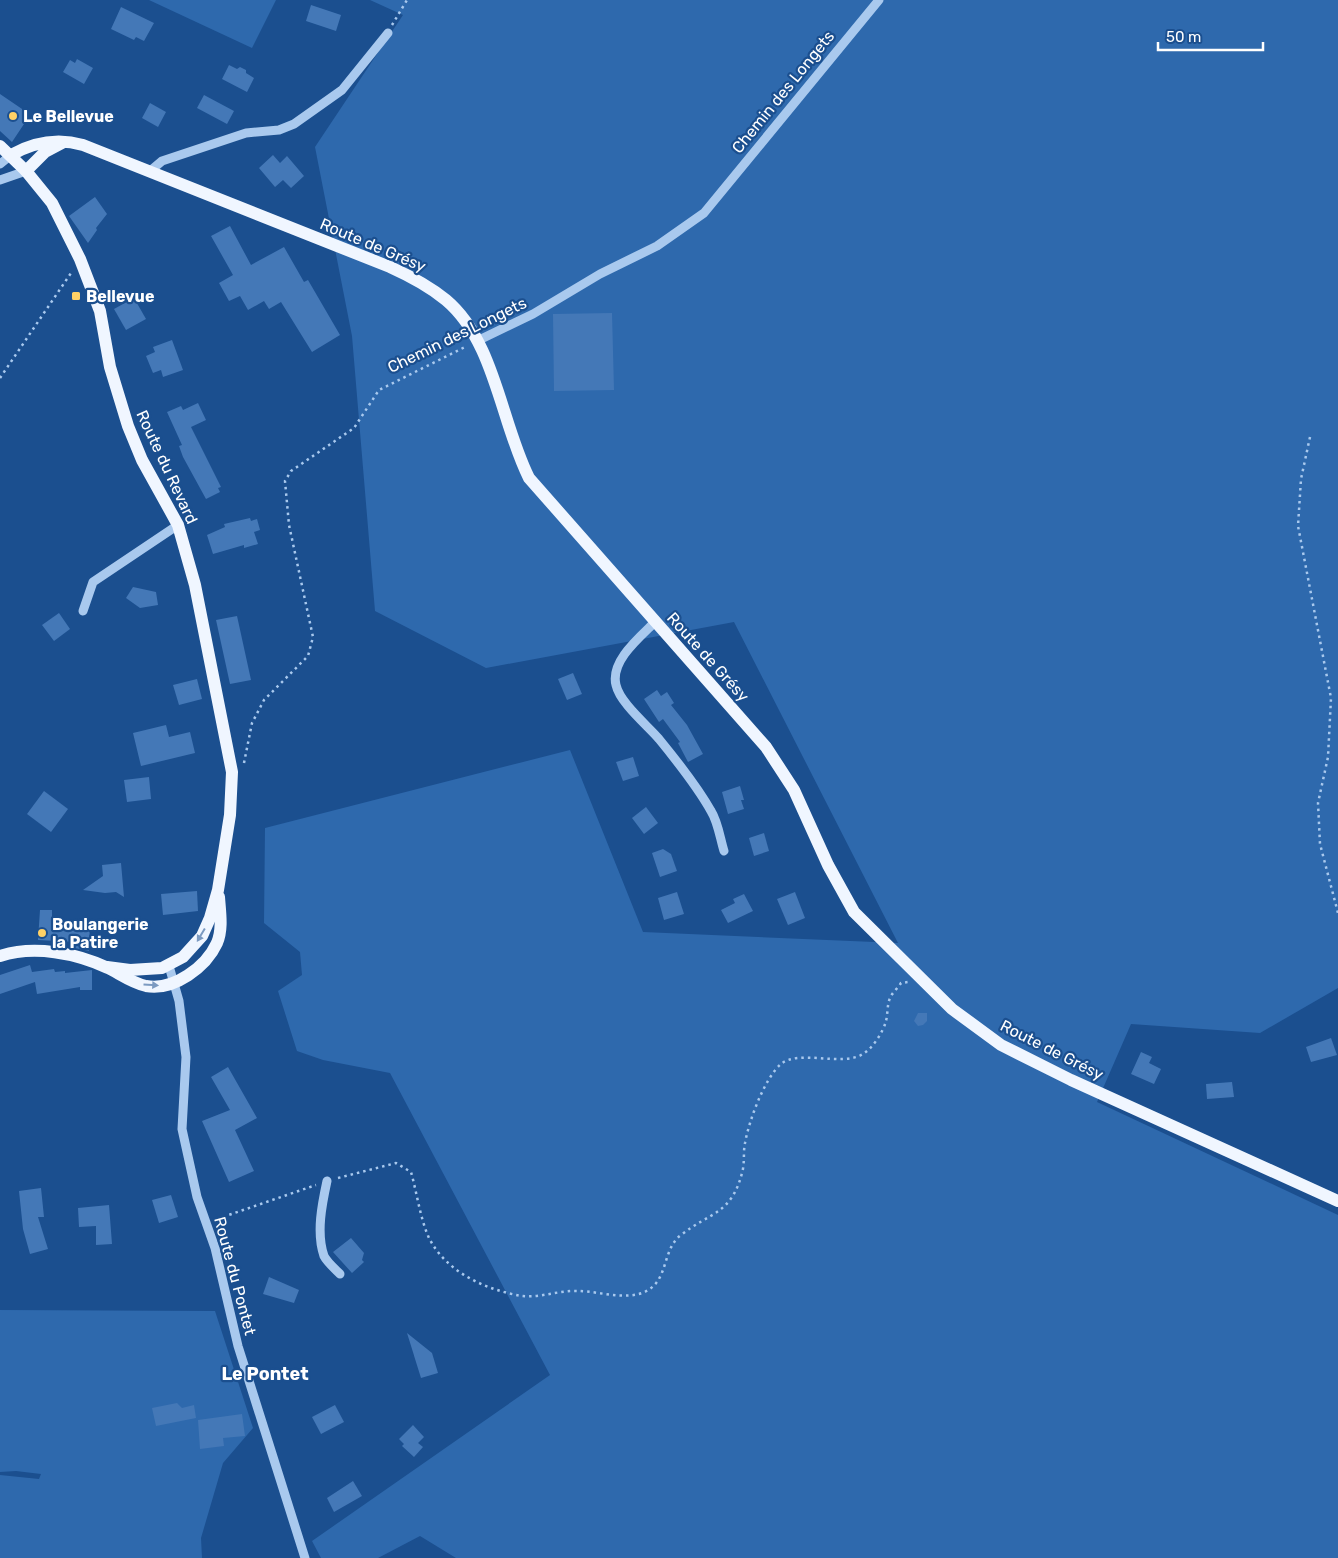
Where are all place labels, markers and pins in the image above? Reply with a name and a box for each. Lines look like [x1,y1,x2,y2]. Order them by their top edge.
place label: Le Bellevue [23,107,114,126]
marker: Le Bellevue [7,110,19,122]
place label: Bellevue [86,287,154,306]
marker: Bellevue [70,290,82,302]
place label: Boulangerie la Patire [52,915,149,952]
marker: Boulangerie la Patire [36,927,48,939]

